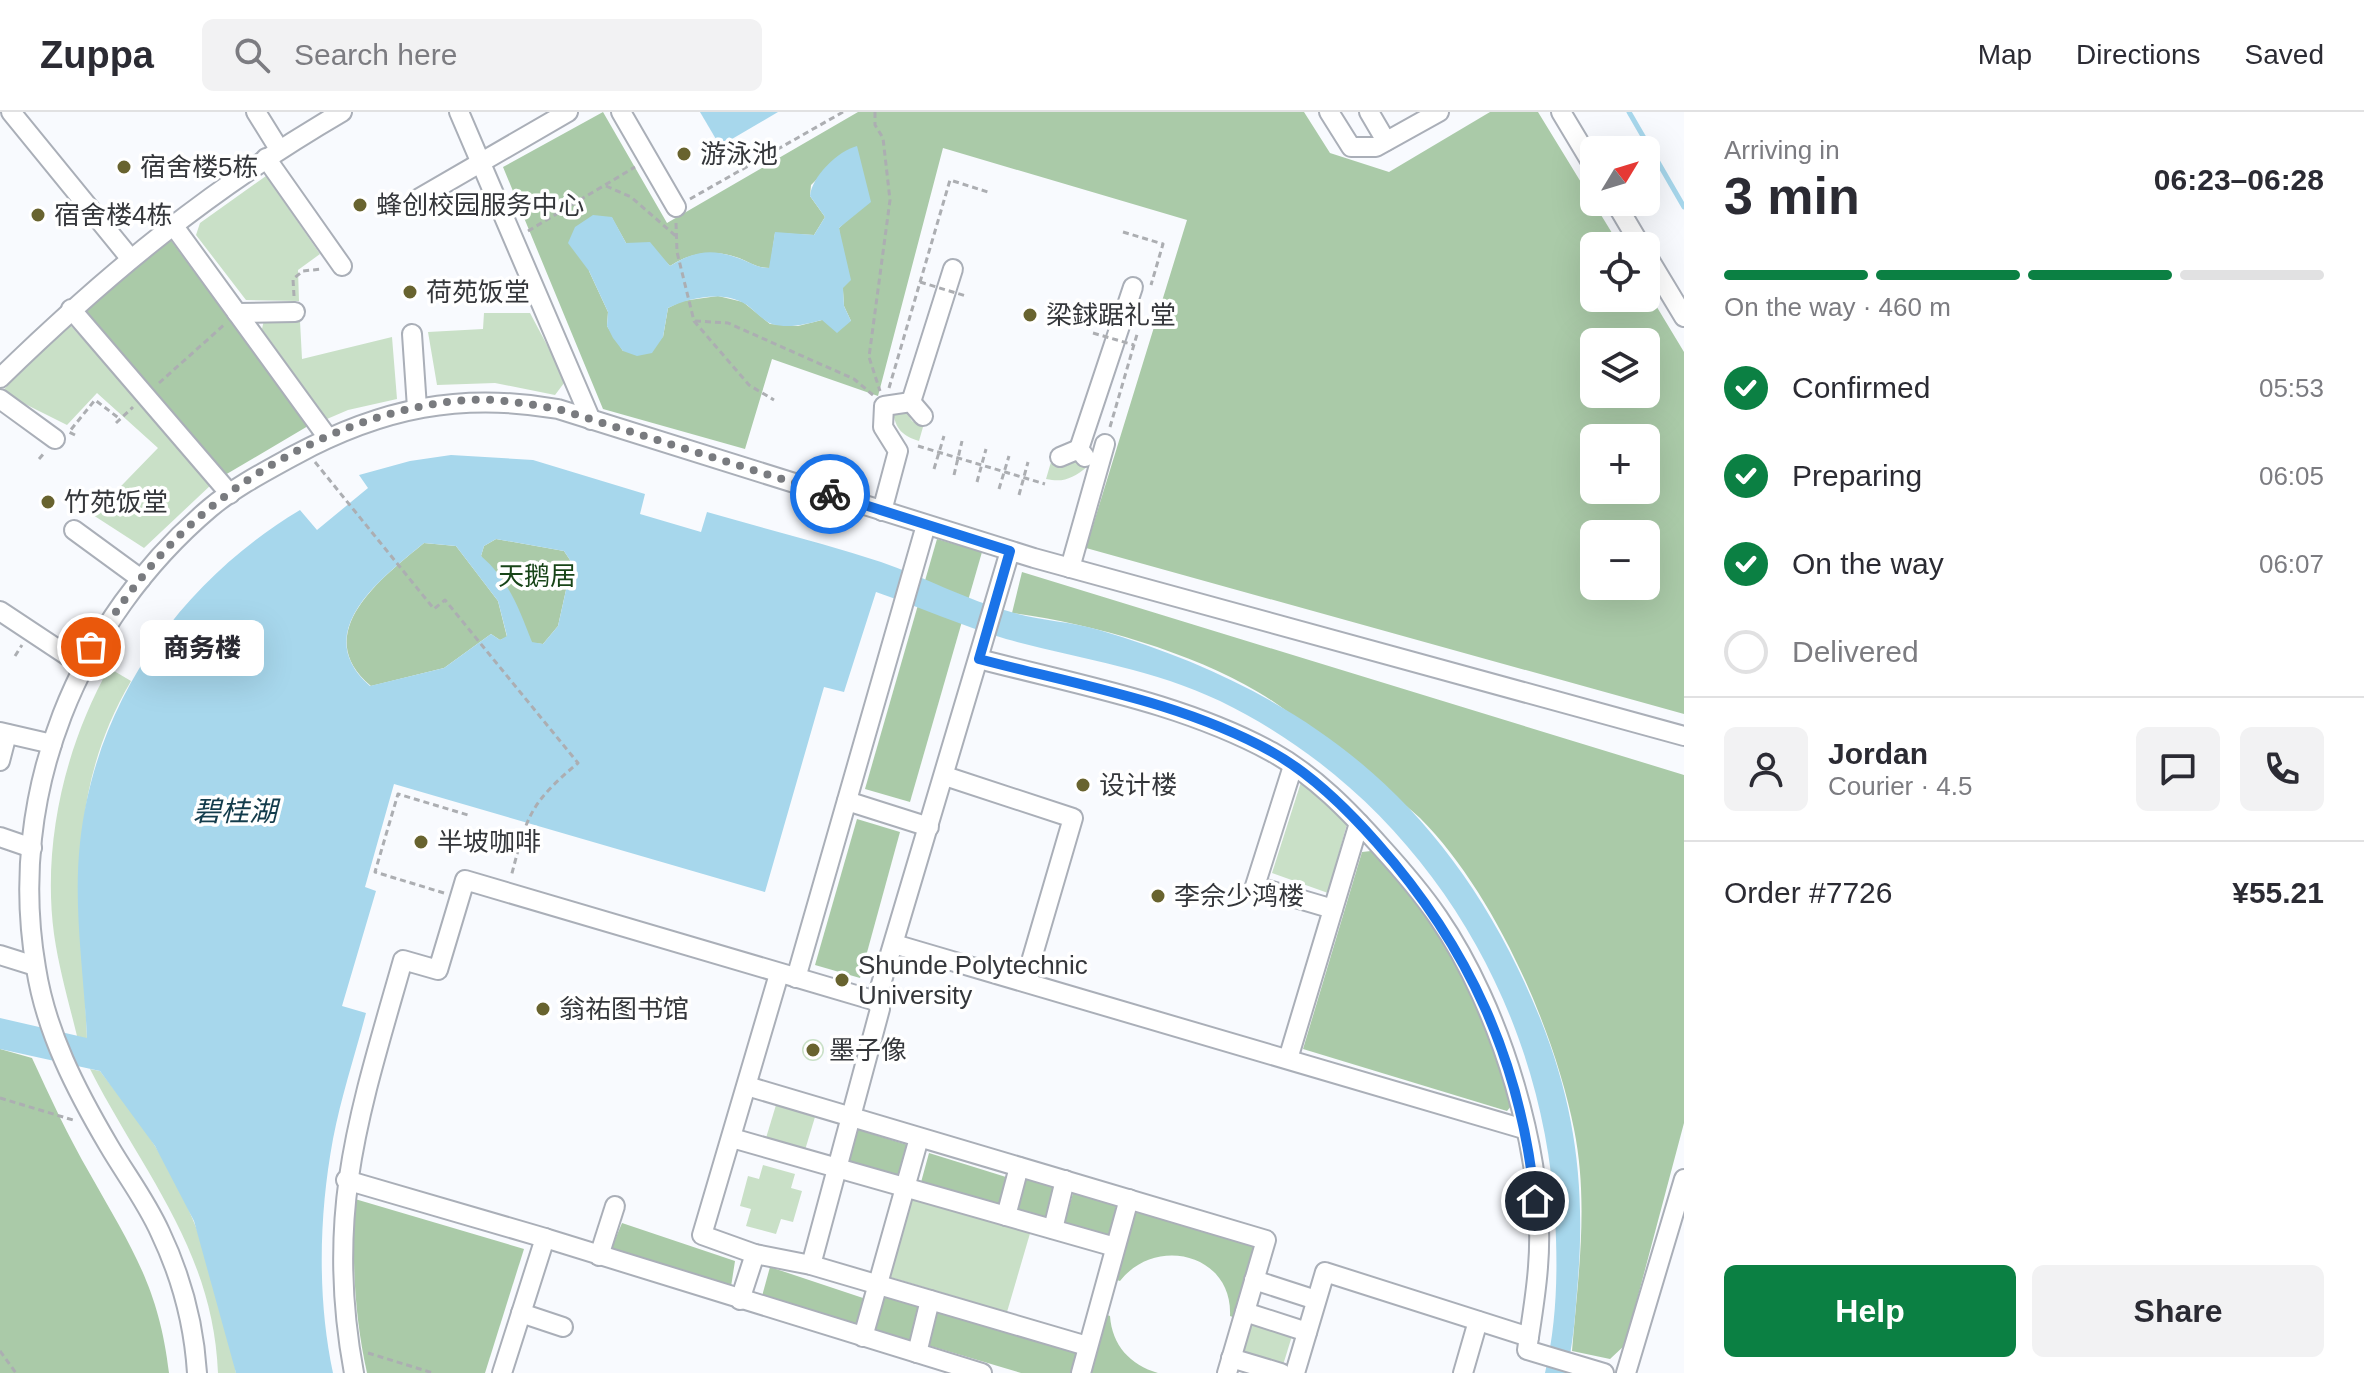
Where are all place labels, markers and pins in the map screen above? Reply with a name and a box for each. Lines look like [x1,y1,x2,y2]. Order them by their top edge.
place label: 游泳池 [700,139,778,169]
marker: 游泳池 [675,145,693,163]
place label: 宿舍楼5栋 [140,152,258,182]
marker: 宿舍楼5栋 [115,158,133,176]
place label: 蜂创校园服务中心 [376,190,584,220]
marker: 蜂创校园服务中心 [351,196,369,214]
place label: 宿舍楼4栋 [54,200,172,230]
marker: 宿舍楼4栋 [29,206,47,224]
place label: 荷苑饭堂 [426,277,530,307]
marker: 荷苑饭堂 [401,283,419,301]
place label: 梁銶踞礼堂 [1046,300,1176,330]
marker: 梁銶踞礼堂 [1021,306,1039,324]
place label: 竹苑饭堂 [64,487,168,517]
marker: 竹苑饭堂 [39,493,57,511]
pin [57,613,125,681]
callout: 商务楼 [139,619,263,675]
place label: 设计楼 [1099,770,1177,800]
marker: 设计楼 [1074,776,1092,794]
place label: 半坡咖啡 [437,827,541,857]
marker: 半坡咖啡 [412,833,430,851]
place label: 李佘少鸿楼 [1174,881,1304,911]
marker: 李佘少鸿楼 [1149,887,1167,905]
place label: Shunde Polytechnic University [858,950,1088,1010]
marker: Shunde Polytechnic University [833,971,851,989]
place label: 翁祐图书馆 [559,994,689,1024]
marker: 翁祐图书馆 [534,1000,552,1018]
place label: 墨子像 [829,1035,907,1065]
marker: 墨子像 [804,1041,822,1059]
pin [1501,1167,1569,1235]

